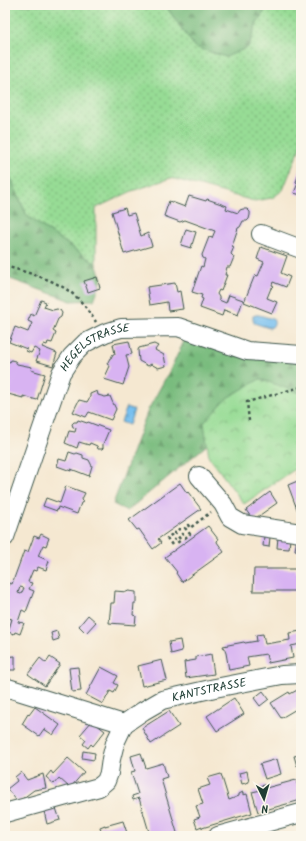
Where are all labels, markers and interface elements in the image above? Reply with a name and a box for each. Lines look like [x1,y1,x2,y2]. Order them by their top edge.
street label: HEGELSTRASSE [55,319,131,376]
street label: KANTSTRASSE [170,673,249,708]
north arrow [244,779,284,819]
text: N [260,799,269,817]

